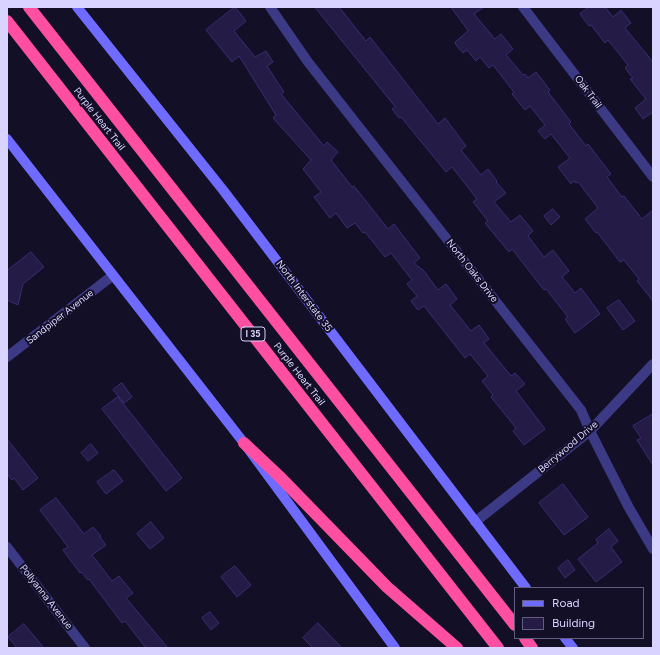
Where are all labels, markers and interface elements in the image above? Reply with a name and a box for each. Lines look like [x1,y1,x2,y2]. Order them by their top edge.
street label: Oak Trail [572,73,604,111]
street label: Purple Heart Trail [71,85,127,153]
street label: North Oaks Drive [444,237,500,305]
street label: North Interstate 35 [273,258,335,334]
street label: Sandpiper Avenue [24,287,96,347]
road number: I 35 [241,327,265,341]
street label: Purple Heart Trail [271,340,327,408]
street label: Berrywood Drive [536,419,600,475]
street label: Pollyanna Avenue [17,562,75,632]
legend [514,587,644,639]
text: Road [552,596,580,610]
text: Building [552,616,595,630]

